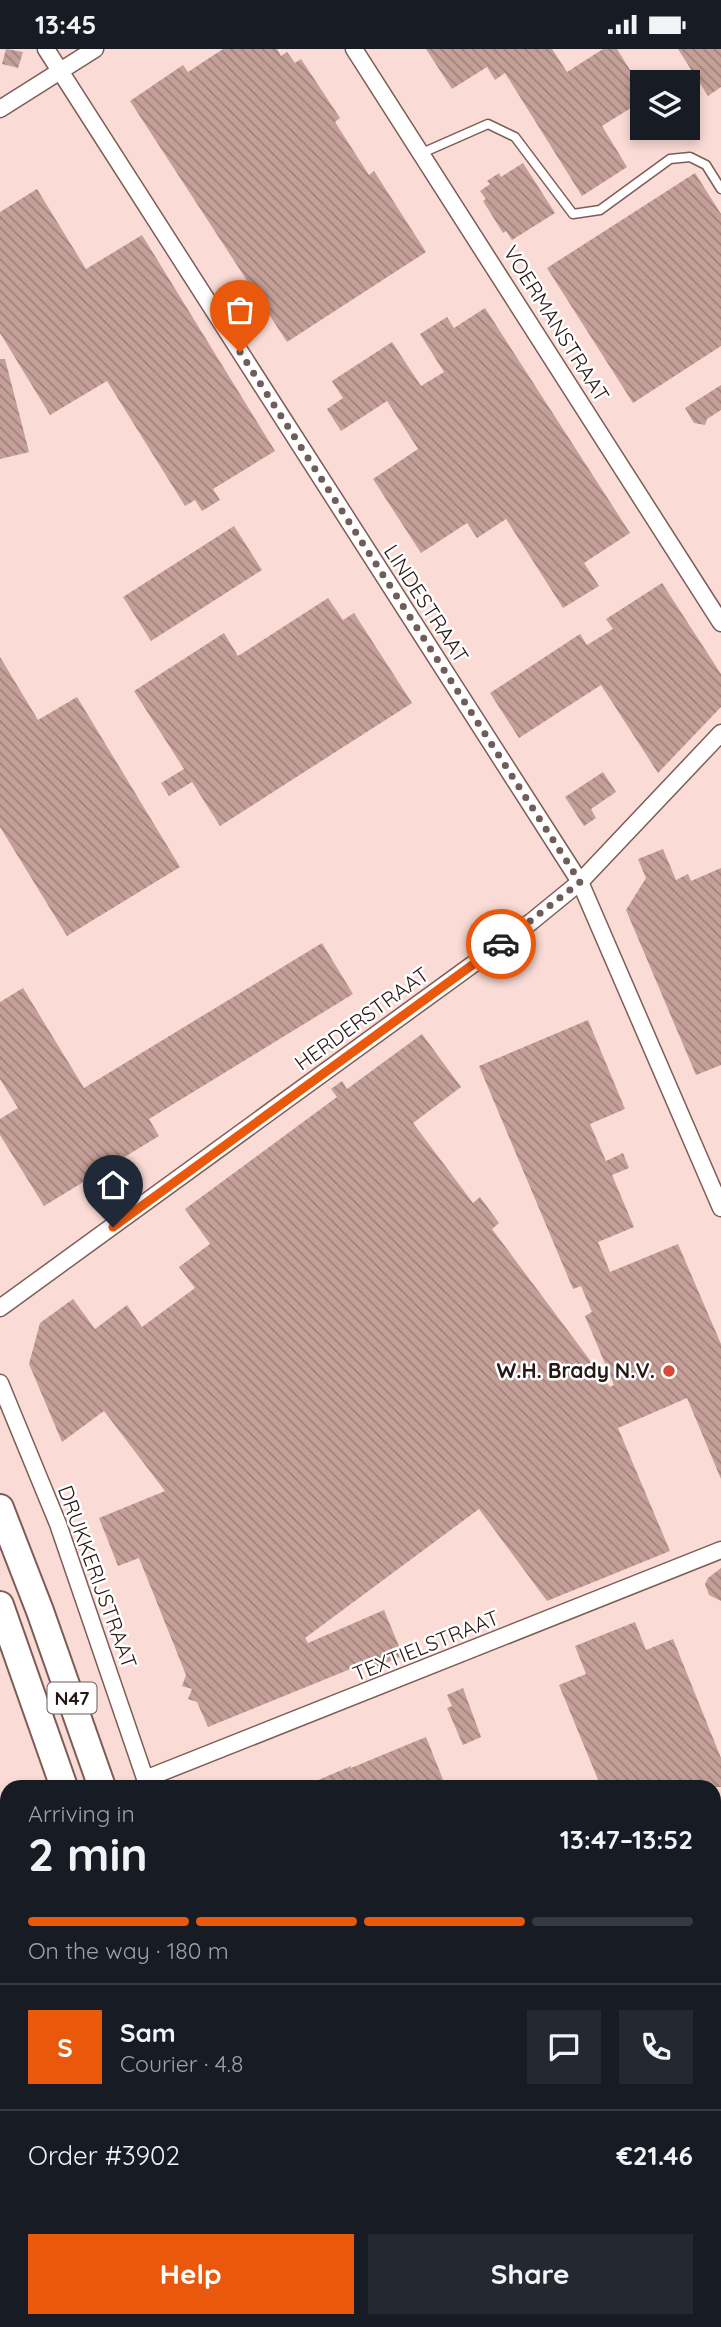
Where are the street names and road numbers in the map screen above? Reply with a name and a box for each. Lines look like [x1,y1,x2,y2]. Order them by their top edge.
street label: VOERMANSTRAAT [498,240,615,406]
street label: LINDESTRAAT [379,539,475,668]
street label: HERDERSTRAAT [289,961,434,1076]
street label: DRUKKERIJSTRAAT [53,1482,143,1672]
street label: TEXTIELSTRAAT [349,1604,503,1686]
road number: N47 [48,1683,96,1714]

